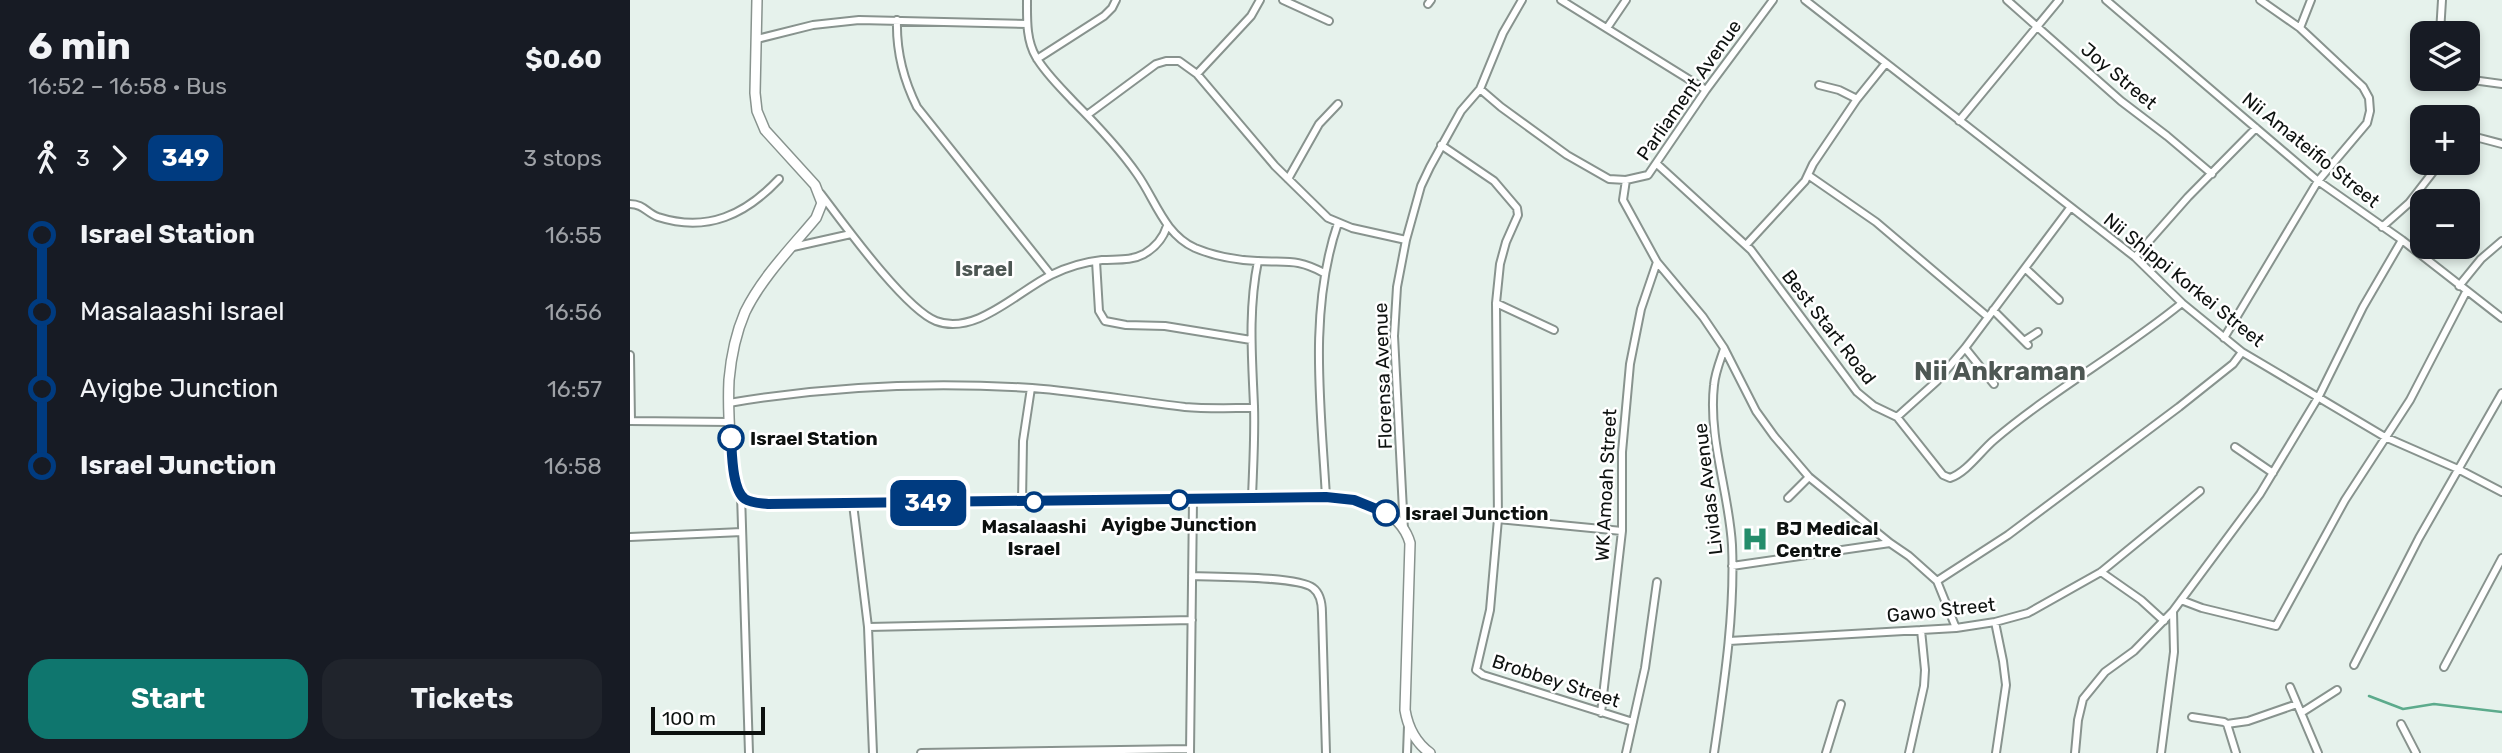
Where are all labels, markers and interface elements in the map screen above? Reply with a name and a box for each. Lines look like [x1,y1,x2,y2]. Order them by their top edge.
street label: Parliament Avenue [1632,15,1746,165]
map controls [2410,21,2480,259]
button: layers [2410,21,2480,91]
text: 6 min [28,23,131,69]
street label: Joy Street [2076,38,2162,115]
text: $0.60 [525,44,602,75]
text: 16:52 – 16:58 · Bus [28,72,227,100]
street label: Nii Amateifio Street [2238,88,2385,213]
button: + [2410,105,2480,175]
icon: walk [28,139,66,177]
icon: forward [100,139,138,177]
text: 3 [76,144,90,172]
text: 349 [162,144,209,172]
text: 3 stops [523,144,602,172]
button: − [2410,189,2480,259]
street label: Nii Shippi Korkei Street [2099,208,2269,352]
text: Israel Station [80,219,255,250]
text: 16:55 [545,221,602,249]
district label: Israel [955,256,1013,281]
street label: Best Start Road [1777,265,1881,389]
text: Masalaashi Israel [80,296,285,327]
text: 16:56 [545,298,602,326]
street label: Florensa Avenue [1369,302,1397,450]
district label: Nii Ankraman [1914,356,2086,387]
text: Ayigbe Junction [80,373,278,404]
text: 16:57 [547,375,602,403]
street label: WK Amoah Street [1591,408,1622,562]
street label: Lividas Avenue [1689,422,1727,556]
marker: Israel Station [718,425,744,451]
place label: Israel Station [750,427,878,450]
text: Israel Junction [80,450,276,481]
text: 16:58 [544,452,602,480]
line badge: 349 [888,480,968,526]
text: 349 [904,489,952,517]
marker: Ayigbe Junction [1169,490,1189,510]
marker: Masalaashi Israel [1024,492,1044,512]
marker: Israel Junction [1373,500,1399,526]
place label: Israel Junction [1405,502,1549,525]
place label: Ayigbe Junction [1101,513,1257,536]
place label: Masalaashi Israel [982,515,1086,560]
place label: BJ Medical Centre [1776,517,1878,562]
hospital icon: BJ Medical Centre [1740,524,1770,554]
street label: Gawo Street [1886,593,1997,627]
street label: Brobbey Street [1489,649,1623,713]
button: Start [28,659,308,739]
button: Tickets [322,659,602,739]
scale bar [651,704,765,736]
text: 100 m [662,707,716,730]

